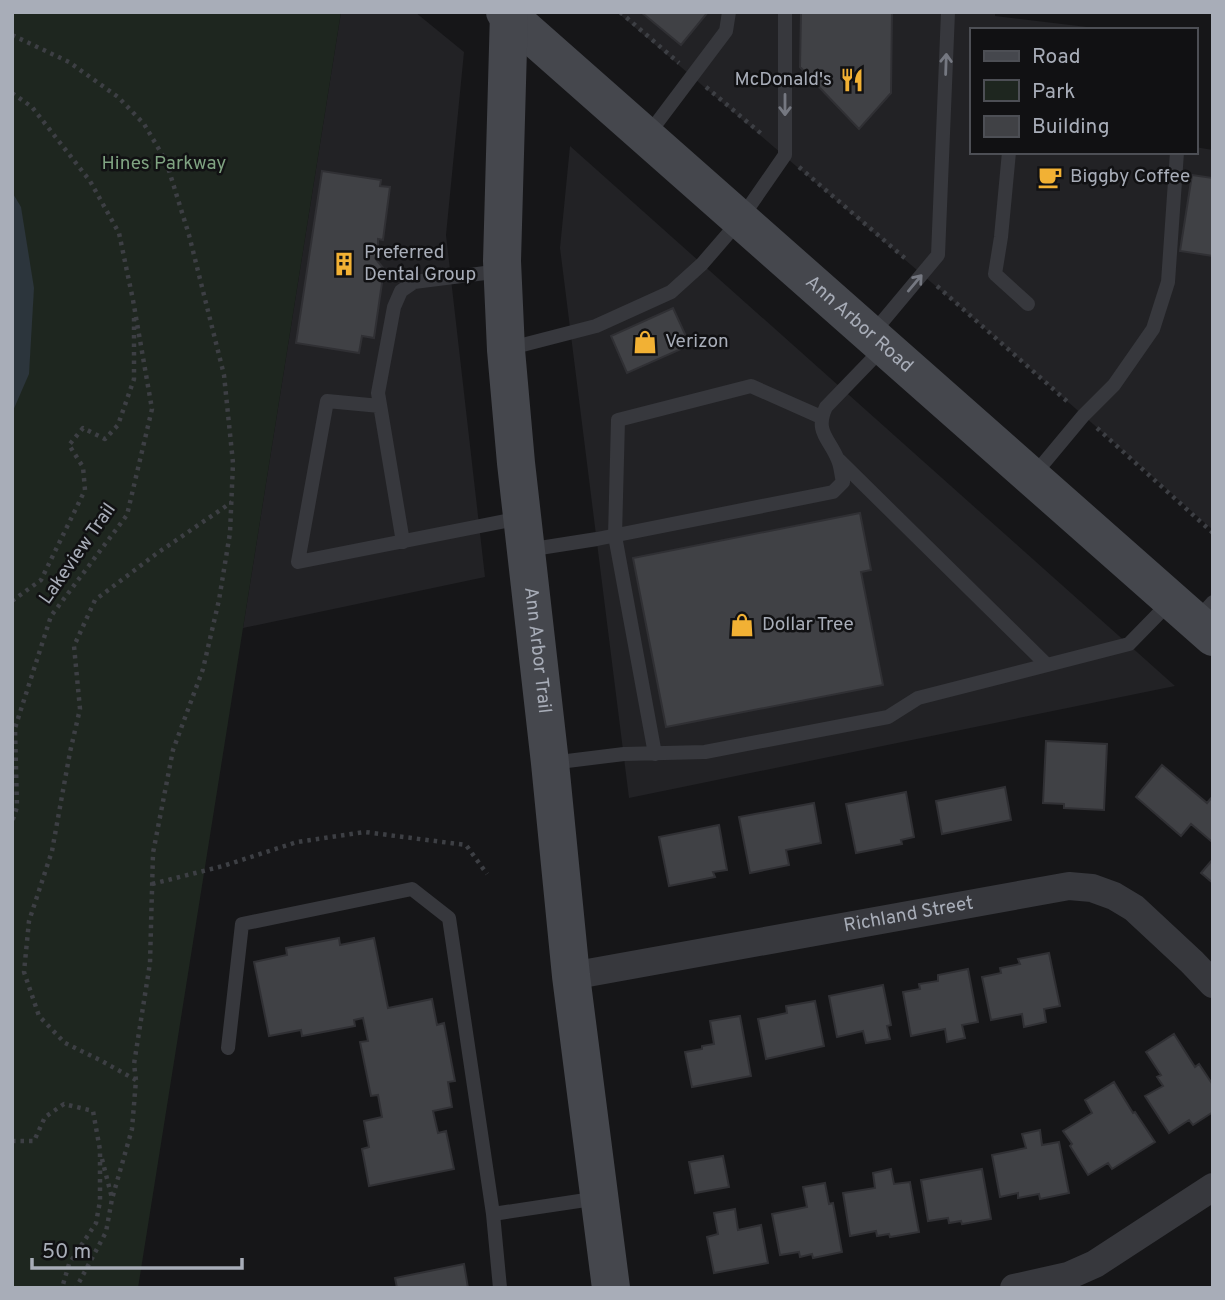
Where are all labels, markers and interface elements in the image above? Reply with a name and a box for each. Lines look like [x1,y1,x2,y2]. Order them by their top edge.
legend [970,28,1197,154]
text: Road [1032,44,1081,71]
one-way arrow [940,53,953,76]
restaurant icon: McDonald's [838,66,866,94]
place label: McDonald's [734,68,832,92]
text: Park [1032,79,1075,106]
one-way arrow [778,93,792,116]
text: Building [1032,114,1110,141]
park label: Hines Parkway [102,152,226,176]
cafe icon: Biggby Coffee [1036,163,1064,191]
place label: Biggby Coffee [1070,165,1190,189]
place label: Preferred Dental Group [364,241,476,287]
building icon: Preferred Dental Group [330,250,358,278]
street label: Ann Arbor Road [800,270,918,378]
one-way arrow [907,275,923,293]
shop icon: Verizon [631,328,659,356]
place label: Verizon [665,330,729,354]
street label: Lakeview Trail [34,499,122,609]
street label: Ann Arbor Trail [518,586,556,715]
shop icon: Dollar Tree [728,611,756,639]
place label: Dollar Tree [762,613,854,637]
street label: Richland Street [842,892,975,938]
scale bar [32,1226,242,1270]
text: 50 m [42,1239,91,1266]

